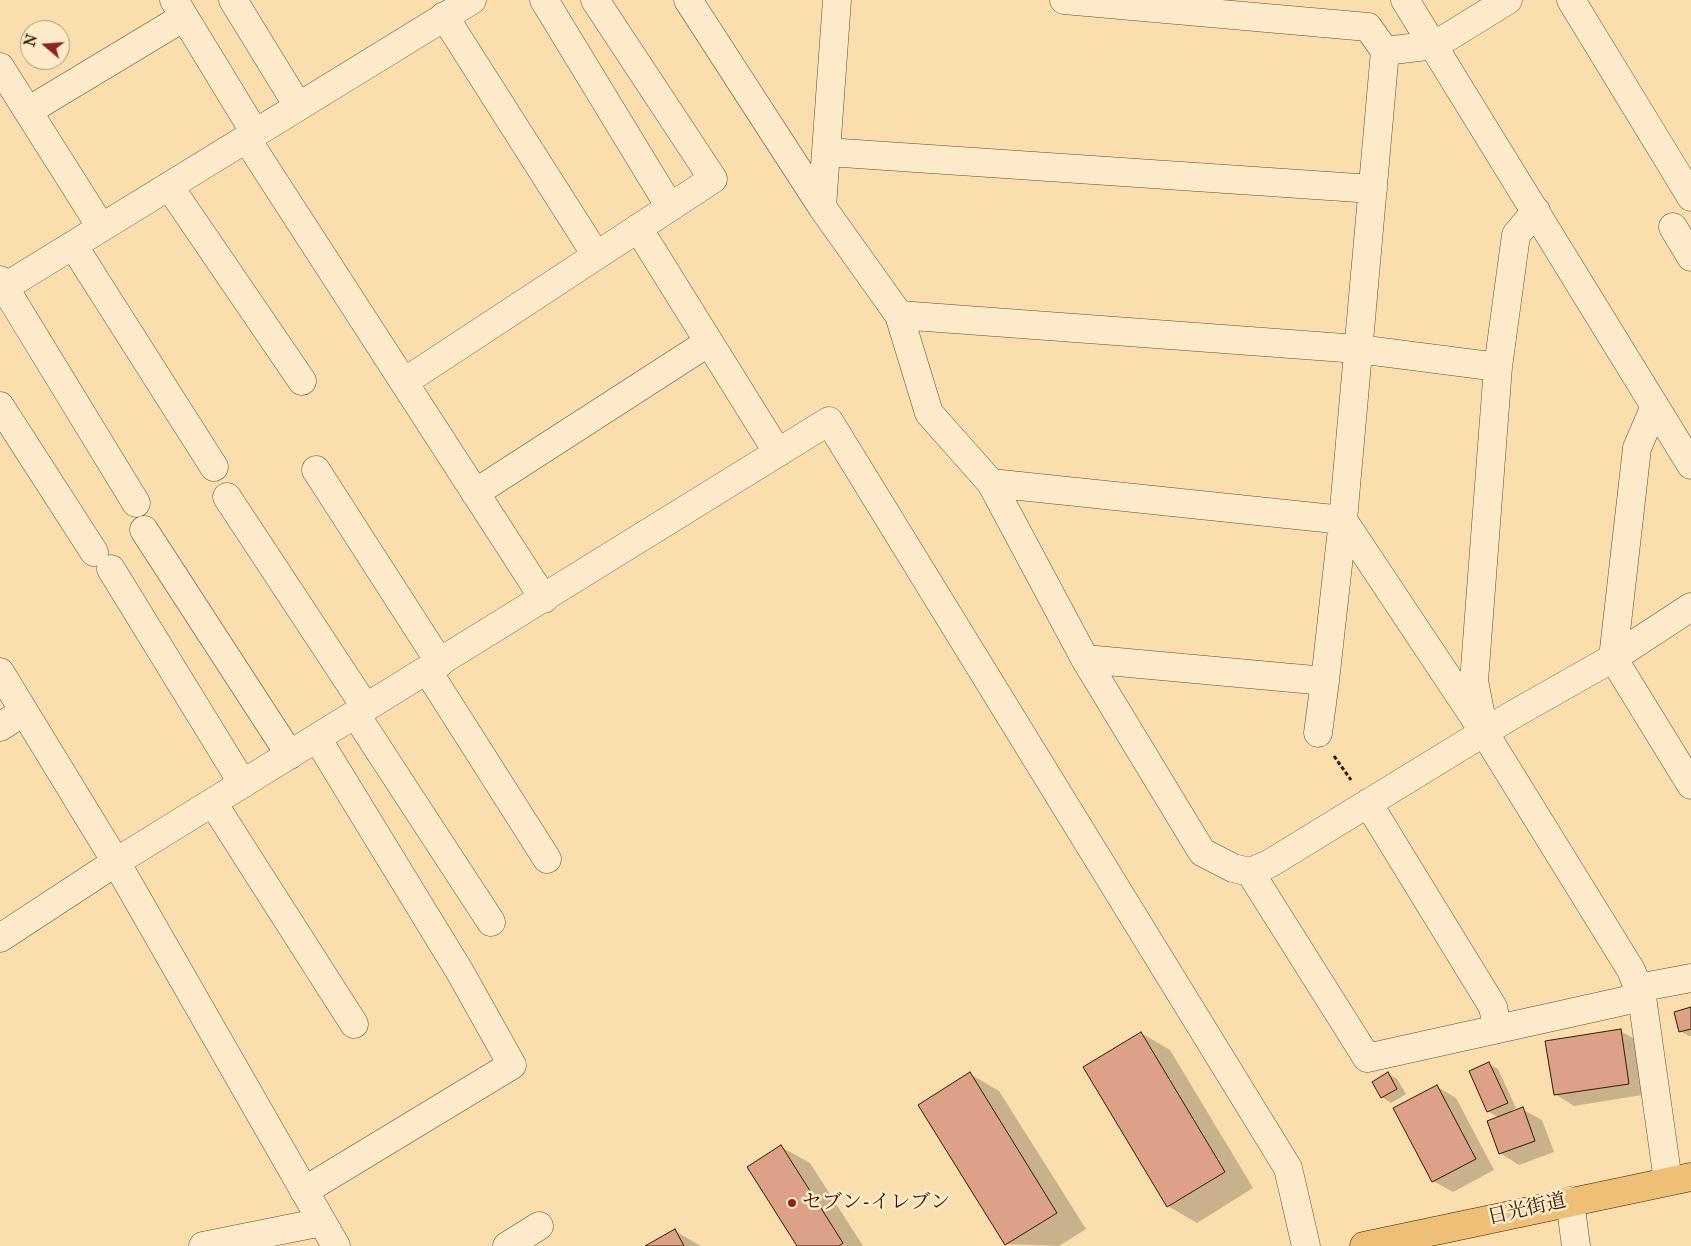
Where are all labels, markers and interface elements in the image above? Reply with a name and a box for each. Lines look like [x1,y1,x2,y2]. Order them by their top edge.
north arrow [20,20,70,70]
text: N [21,32,41,49]
street label: 日光街道 [1485,1189,1569,1231]
place label: セブン-イレブン [802,1191,950,1215]
marker: セブン-イレブン [786,1197,798,1209]

